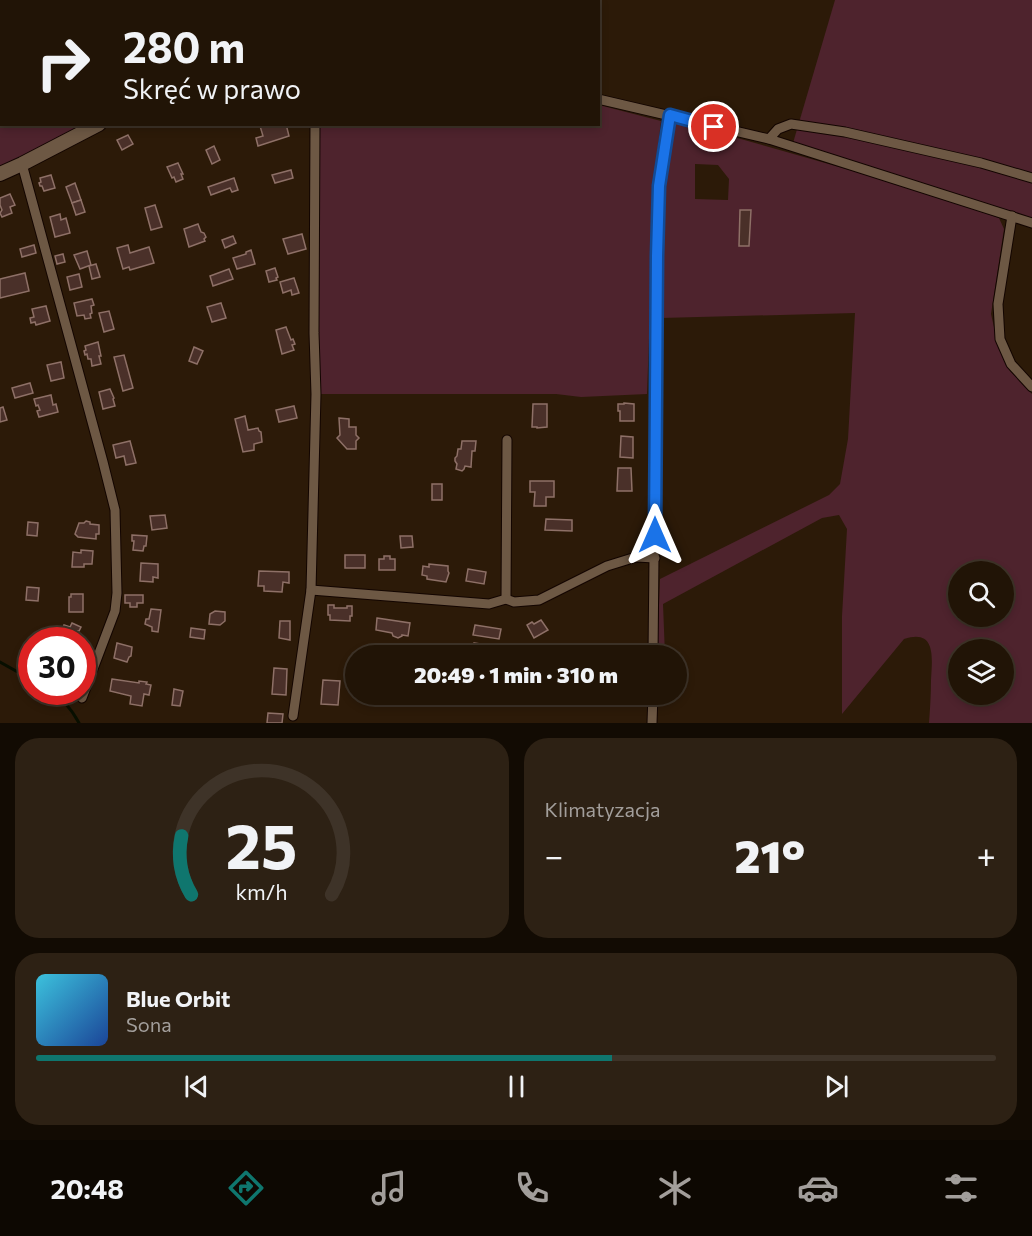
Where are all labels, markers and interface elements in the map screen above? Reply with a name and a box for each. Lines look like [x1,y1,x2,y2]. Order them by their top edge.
text: 280 m [123,20,245,72]
icon: right [24,24,102,102]
text: Skręć w prawo [123,72,301,105]
pin [688,101,739,152]
icon: arrive [697,110,730,143]
position arrow [623,503,687,567]
map controls [948,561,1014,705]
button: search [948,561,1014,627]
speed limit sign: 30 [18,627,96,705]
button: layers [948,639,1014,705]
text: 20:49 · 1 min · 310 m [414,661,618,688]
text: Klimatyzacja [545,797,660,821]
text: 25 [226,806,298,882]
text: 21° [735,827,805,882]
text: − [545,834,563,875]
text: + [977,834,996,875]
text: km/h [236,878,288,904]
text: Blue Orbit [126,985,230,1012]
text: Sona [126,1012,172,1036]
icon: previous [180,1070,213,1103]
icon: pause [500,1070,533,1103]
icon: next [820,1070,853,1103]
icon: directions [225,1167,267,1209]
icon: music [368,1167,410,1209]
icon: phone [511,1167,553,1209]
icon: climate [654,1167,696,1209]
icon: car [797,1167,839,1209]
icon: filters [940,1167,982,1209]
text: 20:48 [50,1172,124,1205]

